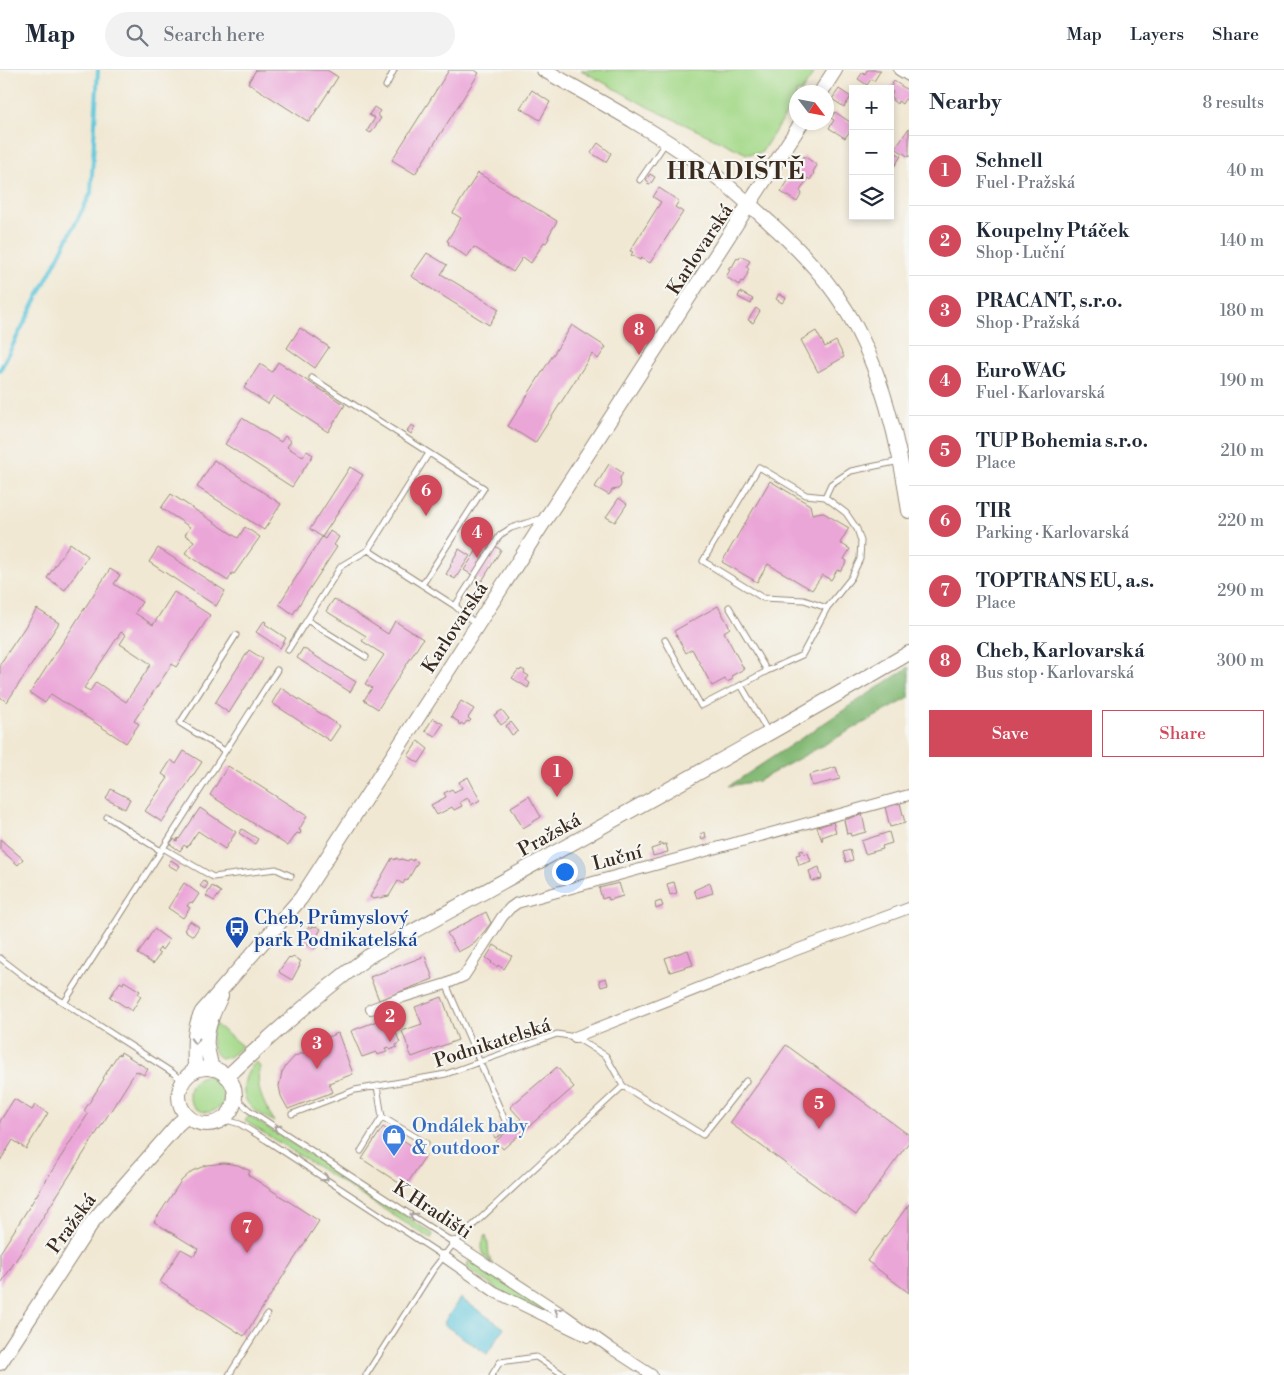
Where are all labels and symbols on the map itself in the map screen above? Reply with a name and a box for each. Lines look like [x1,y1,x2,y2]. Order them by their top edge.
north arrow [789,85,834,130]
district label: HRADIŠTĚ [667,155,805,187]
street label: Karlovarská [662,199,738,300]
pin: 8 [623,314,655,355]
pin: 6 [410,475,442,516]
pin: 4 [461,517,493,558]
street label: Karlovarská [417,577,493,678]
pin: 1 [541,756,573,797]
street label: Pražská [514,808,586,862]
street label: Luční [590,840,646,876]
your location [552,859,578,885]
place label: Cheb, Průmyslový park Podnikatelská [254,906,418,952]
bus stop icon: Cheb, Průmyslový park Podnikatelská [224,915,250,949]
pin: 2 [374,1001,406,1042]
street label: Podnikatelská [431,1013,554,1073]
pin: 3 [301,1028,333,1069]
one-way arrow [190,1037,200,1045]
pin: 5 [803,1088,835,1129]
place label: Ondálek baby & outdoor [412,1114,529,1160]
shop icon: Ondálek baby & outdoor [381,1123,407,1157]
one-way arrow [273,1125,282,1134]
one-way arrow [320,1172,329,1181]
street label: K Hradišti [388,1175,476,1244]
street label: Pražská [42,1189,102,1258]
pin: 7 [231,1212,263,1253]
one-way arrow [409,1213,418,1223]
one-way arrow [554,1307,563,1317]

